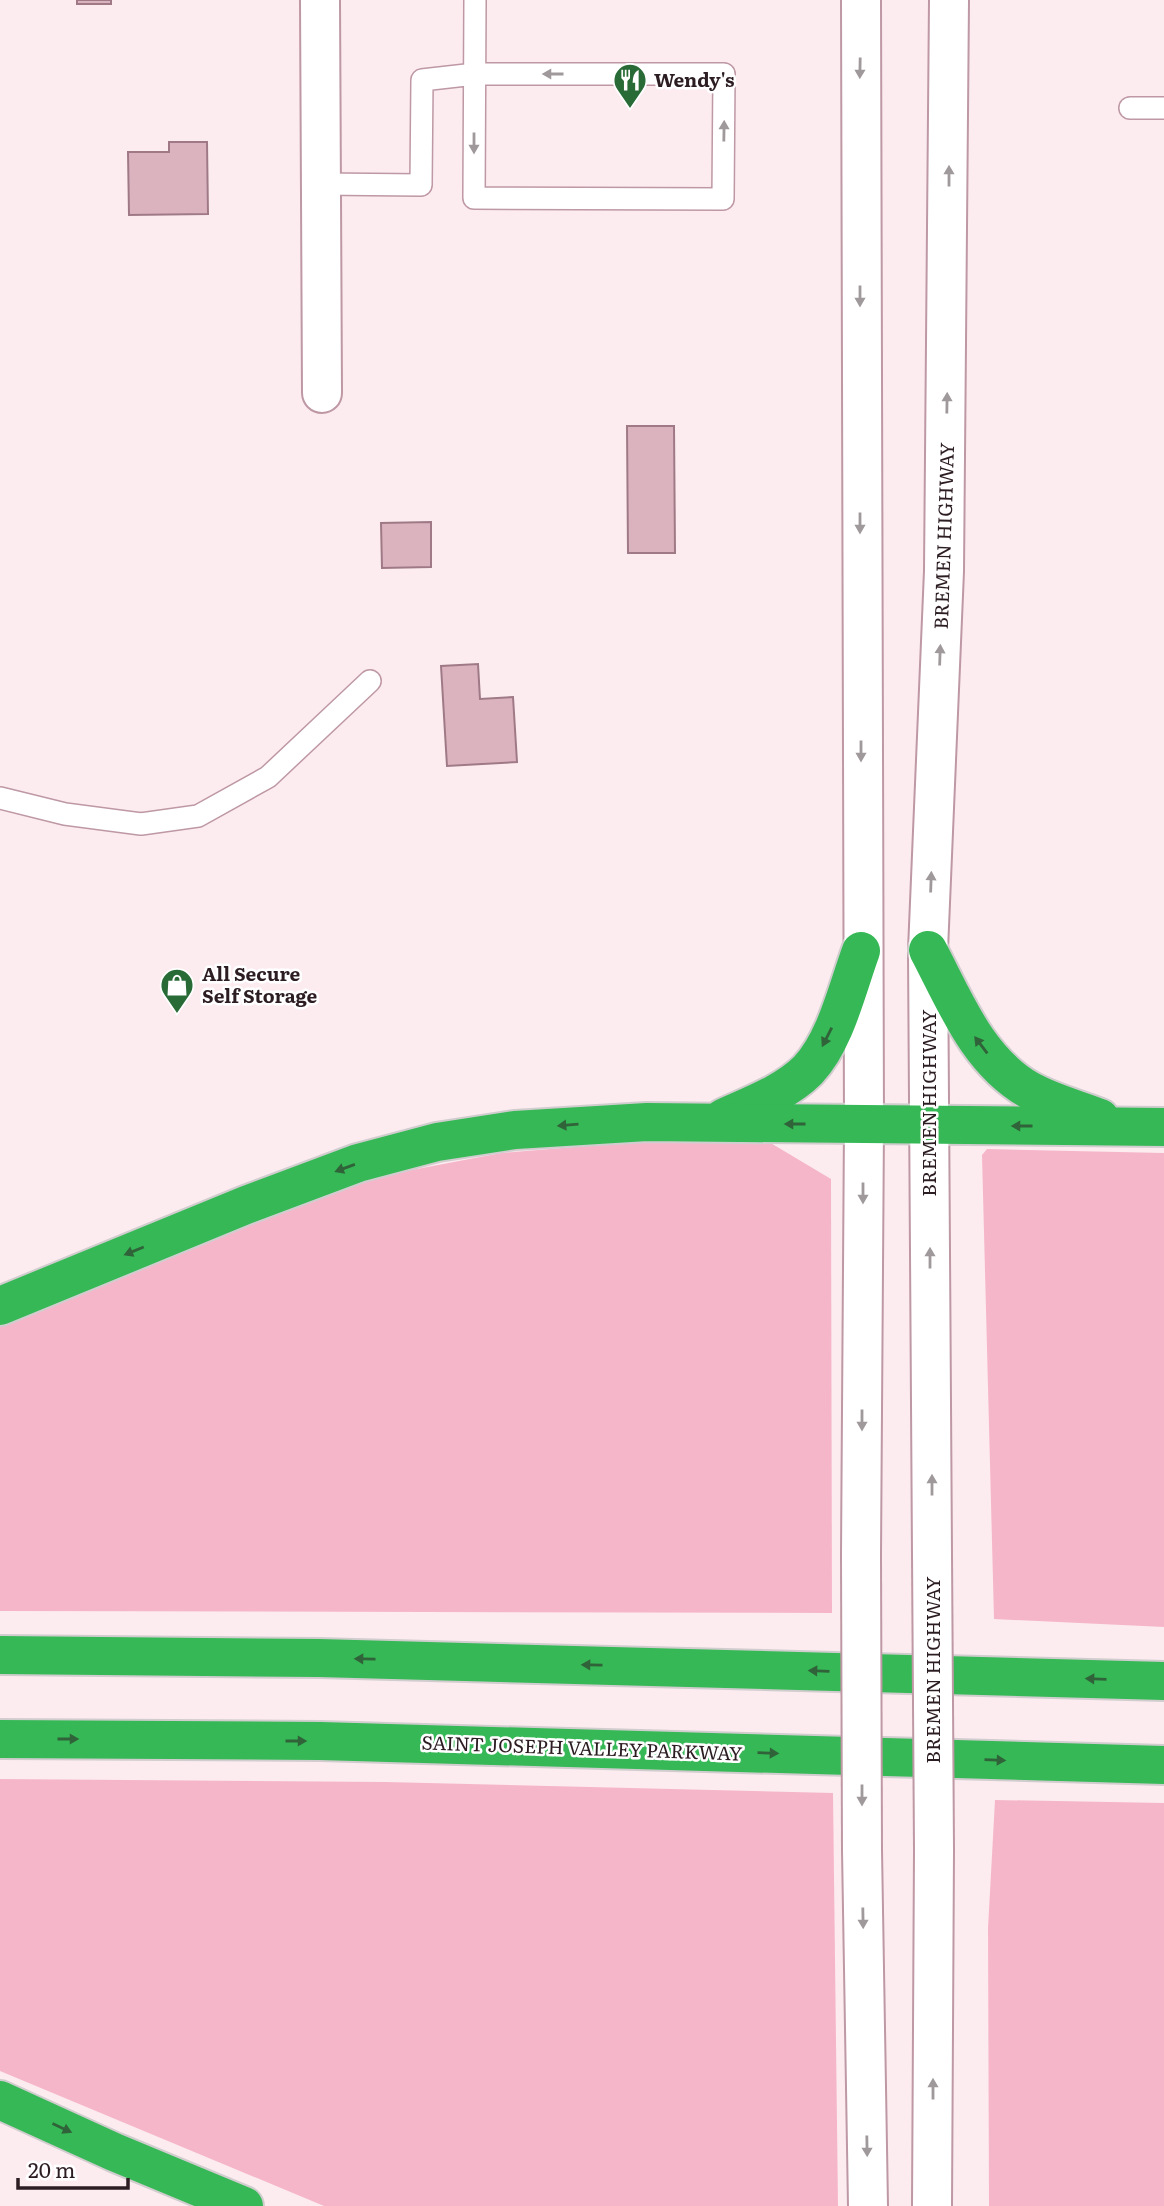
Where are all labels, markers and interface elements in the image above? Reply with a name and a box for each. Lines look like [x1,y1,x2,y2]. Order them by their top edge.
one-way arrow [854,57,866,79]
restaurant icon: Wendy's [611,61,649,110]
place label: Wendy's [654,65,734,93]
one-way arrow [542,68,564,80]
one-way arrow [718,119,730,141]
one-way arrow [468,132,480,154]
one-way arrow [943,164,955,186]
one-way arrow [854,285,866,307]
one-way arrow [942,392,953,414]
street label: BREMEN HIGHWAY [926,441,960,630]
one-way arrow [854,512,866,534]
one-way arrow [935,644,946,666]
one-way arrow [855,740,867,762]
one-way arrow [925,871,936,893]
place label: All Secure Self Storage [202,959,318,1009]
shop icon: All Secure Self Storage [158,966,196,1015]
street label: BREMEN HIGHWAY [914,1009,942,1197]
one-way arrow [822,1027,833,1047]
one-way arrow [974,1036,988,1054]
one-way arrow [784,1118,806,1130]
one-way arrow [557,1120,579,1131]
one-way arrow [1011,1120,1033,1132]
one-way arrow [335,1163,356,1174]
one-way arrow [857,1182,869,1204]
one-way arrow [123,1246,144,1257]
one-way arrow [924,1247,936,1269]
one-way arrow [856,1410,867,1432]
one-way arrow [926,1474,938,1496]
street label: BREMEN HIGHWAY [918,1576,946,1764]
one-way arrow [353,1653,375,1665]
one-way arrow [581,1659,603,1671]
one-way arrow [808,1665,830,1677]
one-way arrow [1085,1673,1107,1685]
street label: SAINT JOSEPH VALLEY PARKWAY [421,1727,743,1767]
one-way arrow [57,1733,79,1745]
one-way arrow [285,1735,307,1747]
one-way arrow [757,1748,779,1759]
one-way arrow [985,1755,1007,1766]
one-way arrow [856,1784,868,1806]
one-way arrow [858,1907,869,1929]
one-way arrow [927,2078,939,2100]
one-way arrow [52,2122,72,2134]
one-way arrow [862,2135,873,2157]
scale bar [18,2146,128,2190]
text: 20 m [28,2153,75,2184]

